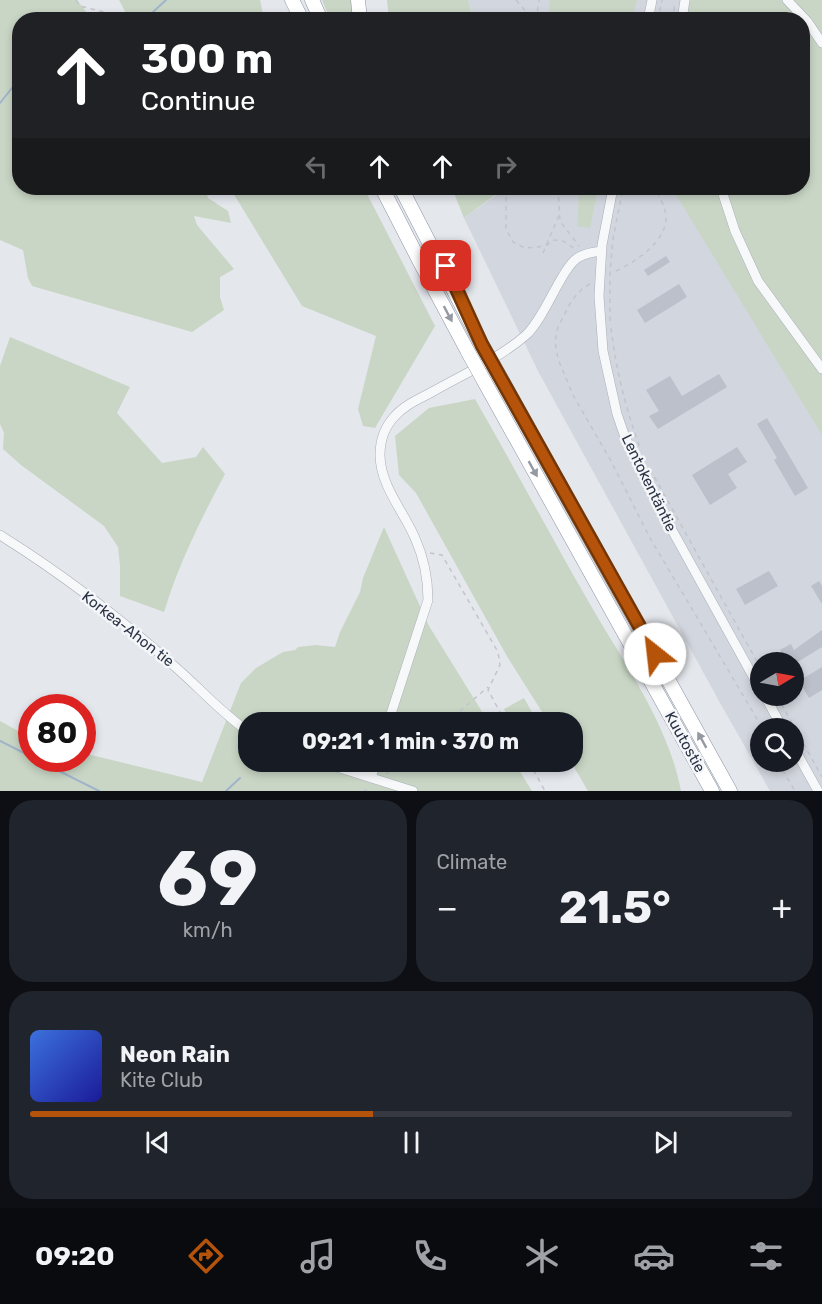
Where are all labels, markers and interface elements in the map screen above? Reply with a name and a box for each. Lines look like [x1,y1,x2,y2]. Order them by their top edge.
text: 300 m [141,34,273,84]
icon: ahead [42,36,120,114]
text: Continue [141,85,255,117]
icon: left [300,150,333,183]
icon: ahead [363,150,396,183]
icon: ahead [426,150,459,183]
icon: right [489,150,522,183]
pin [420,240,471,291]
icon: arrive [429,249,462,282]
one-way arrow [443,306,453,323]
street label: Lentokentäntie [618,431,680,535]
one-way arrow [528,461,538,478]
street label: Korkea-Ahon tie [78,587,178,671]
position arrow [623,622,687,686]
north arrow [750,652,804,706]
map controls [750,652,804,772]
speed limit sign: 80 [18,694,96,772]
street label: Kuutostie [661,708,709,776]
button: search [750,718,804,772]
text: 09:21 · 1 min · 370 m [302,728,519,755]
one-way arrow [697,731,707,748]
text: 69 [157,832,258,925]
text: Climate [437,850,507,874]
text: 21.5° [559,881,671,934]
text: − [437,888,458,927]
text: + [771,888,792,927]
text: km/h [183,918,233,942]
text: Neon Rain [120,1041,230,1068]
text: Kite Club [120,1068,203,1092]
icon: previous [141,1126,174,1159]
icon: pause [395,1126,428,1159]
icon: next [649,1126,682,1159]
icon: directions [185,1235,227,1277]
icon: music [297,1235,339,1277]
icon: phone [409,1235,451,1277]
icon: climate [521,1235,563,1277]
icon: car [633,1235,675,1277]
icon: filters [745,1235,787,1277]
text: 09:20 [35,1240,115,1272]

